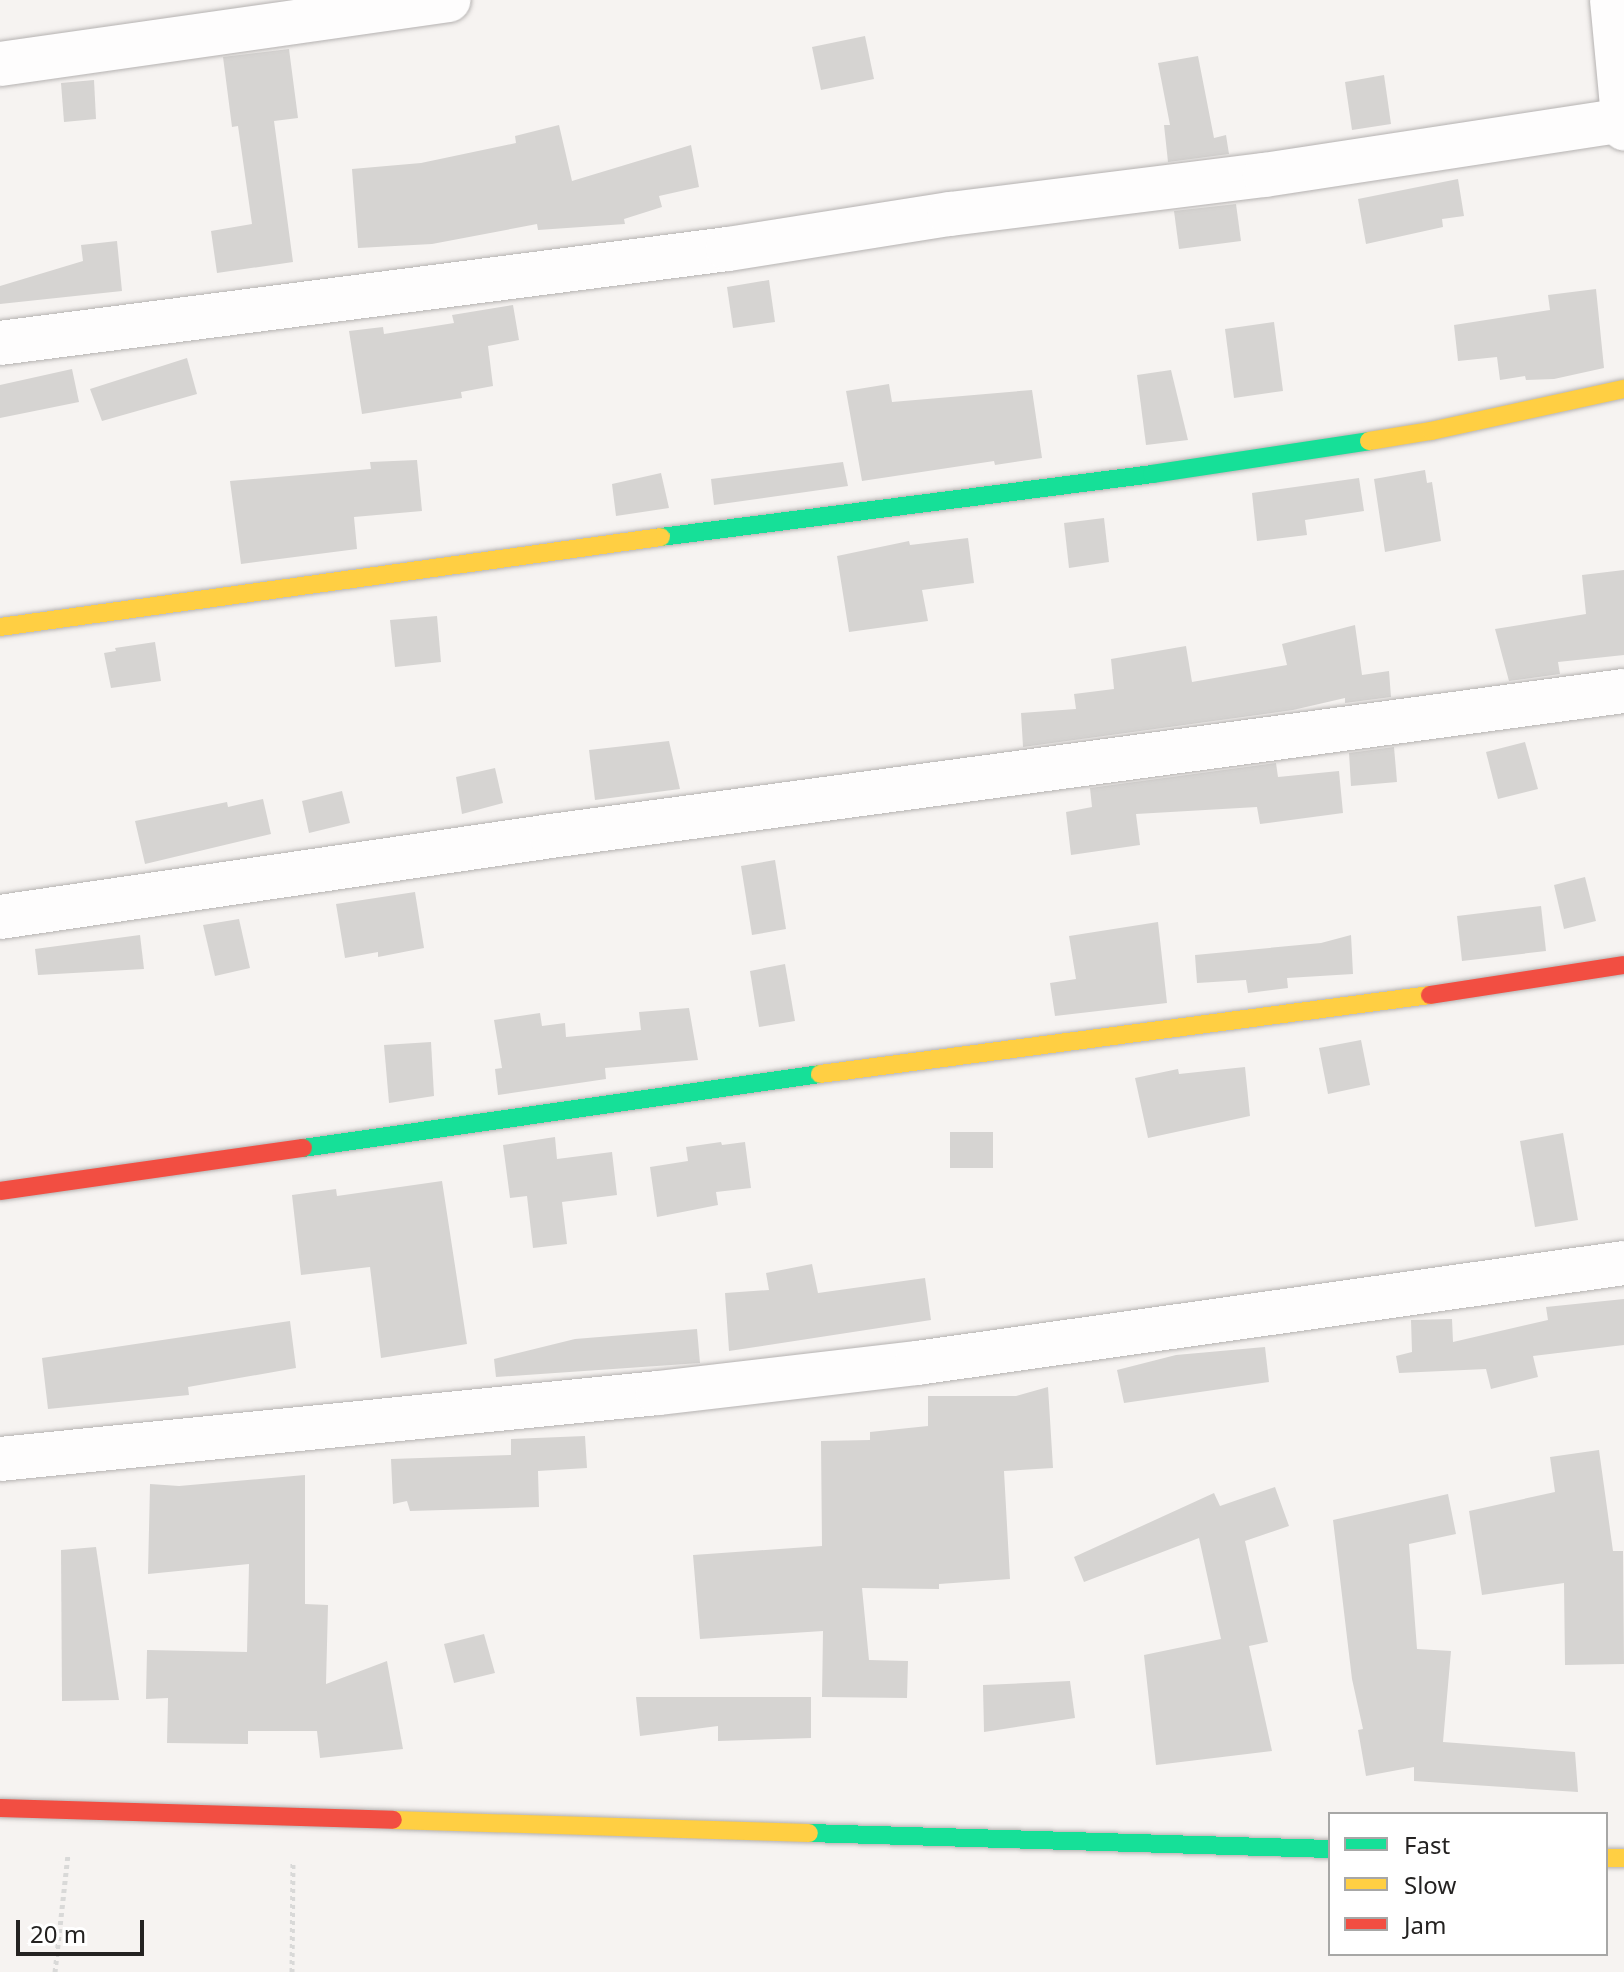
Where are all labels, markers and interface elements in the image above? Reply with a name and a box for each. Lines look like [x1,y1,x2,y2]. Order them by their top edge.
legend [1328,1812,1608,1956]
text: Fast [1404,1828,1450,1861]
text: Slow [1404,1868,1456,1901]
scale bar [20,1904,148,1954]
text: Jam [1404,1908,1446,1941]
text: 20 m [30,1917,86,1950]

